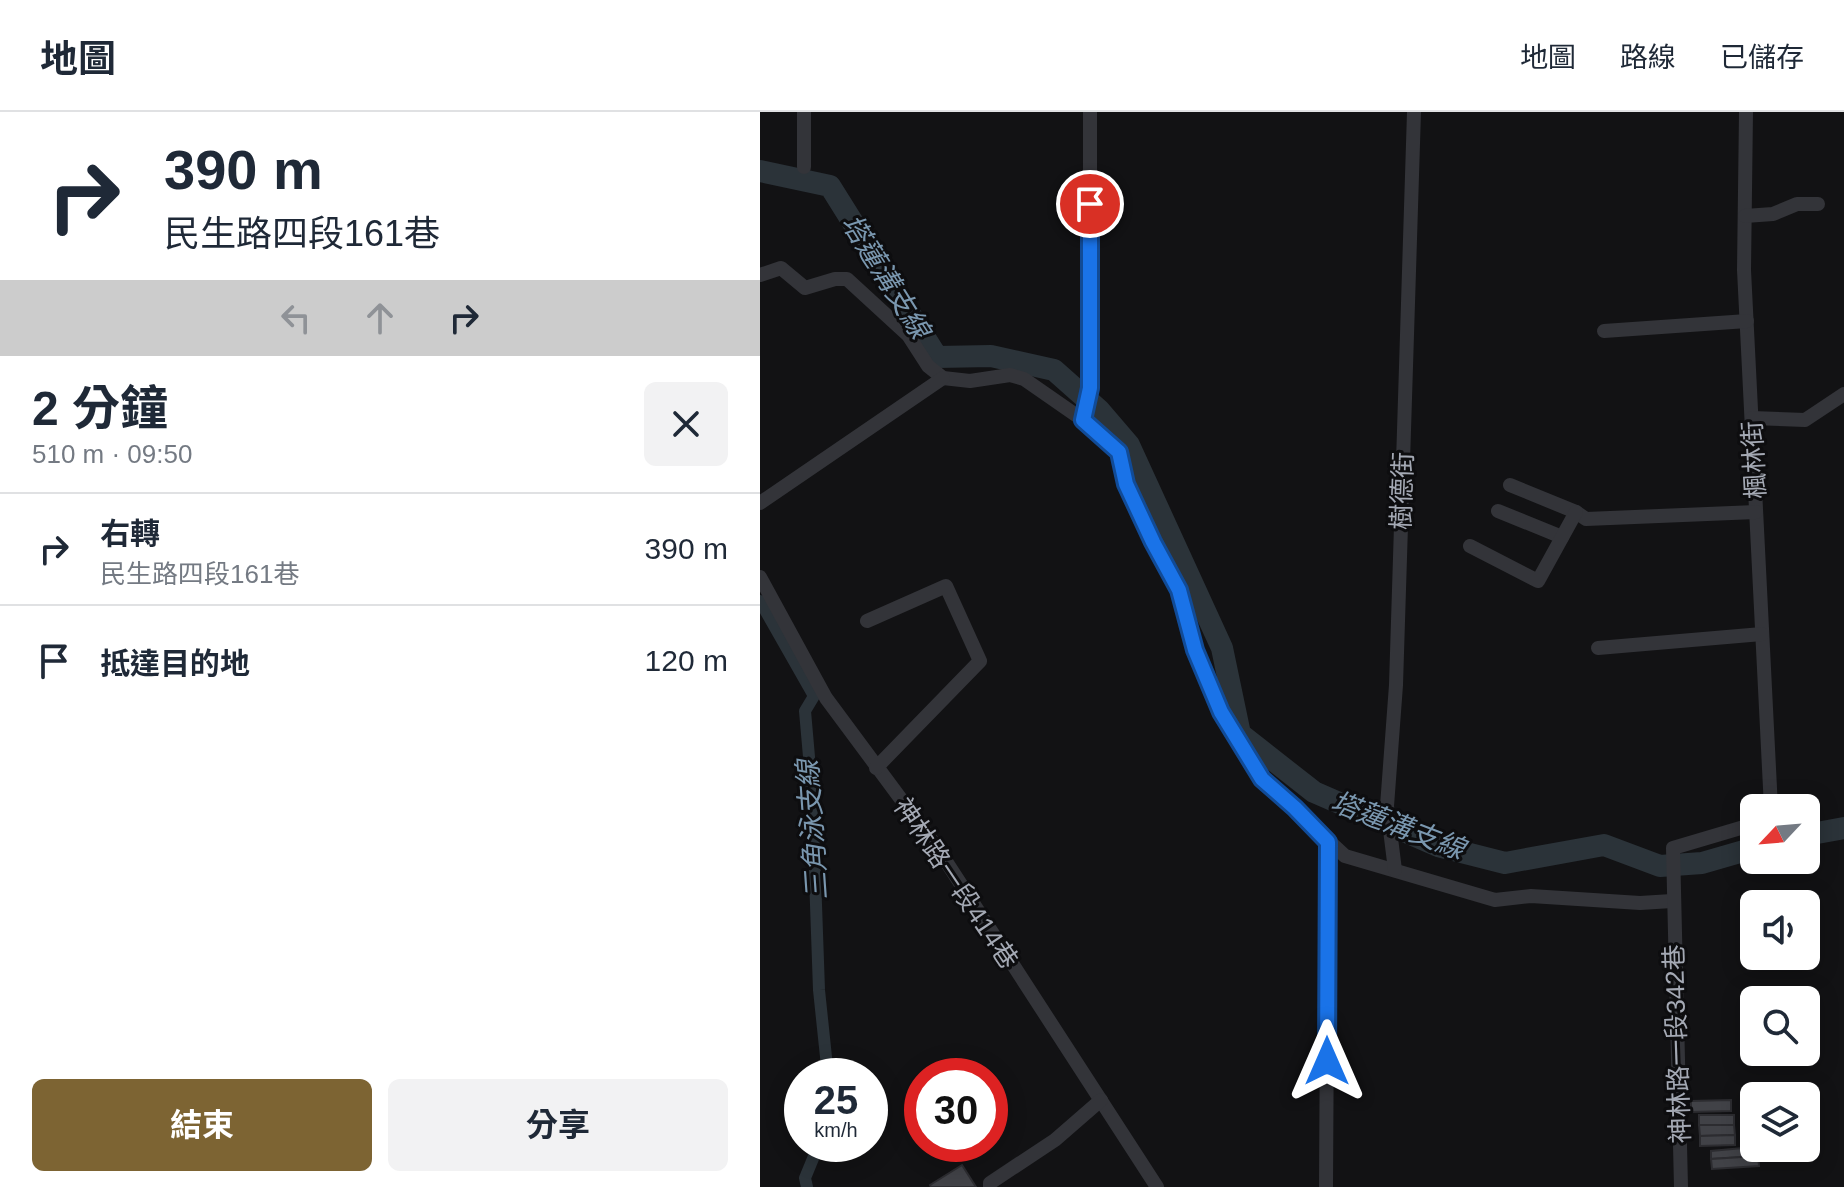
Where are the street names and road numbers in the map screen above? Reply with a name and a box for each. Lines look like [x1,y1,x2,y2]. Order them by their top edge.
street label: 楓林街 [1737,420,1771,500]
street label: 樹德街 [1386,451,1418,531]
street label: 神林路一段414巷 [888,792,1024,974]
street label: 神林路一段342巷 [1659,944,1695,1144]

